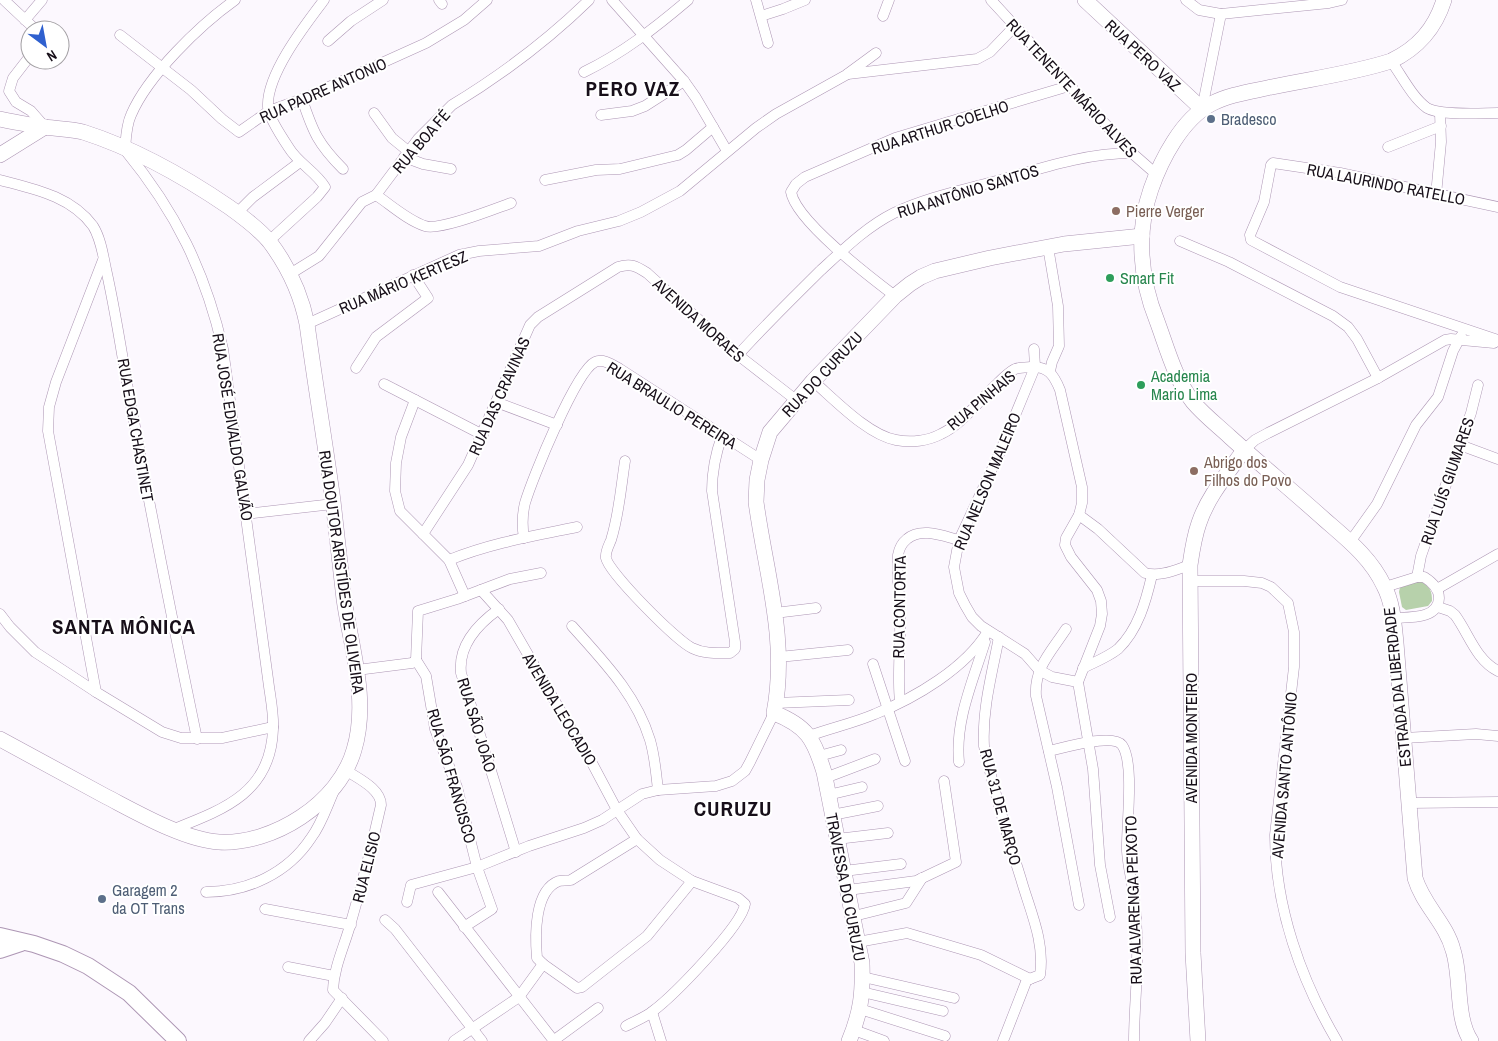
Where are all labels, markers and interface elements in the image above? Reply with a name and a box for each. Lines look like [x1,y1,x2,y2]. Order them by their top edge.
street label: RUA TENENTE MÁRIO ALVES [1002,14,1142,162]
street label: RUA PERO VAZ [1100,14,1186,96]
north arrow [20,20,70,70]
text: N [44,46,60,66]
street label: RUA PADRE ANTONIO [256,52,390,128]
district label: PERO VAZ [586,74,680,103]
street label: RUA ARTHUR COELHO [868,94,1012,160]
street label: RUA BOA FÉ [387,104,455,178]
place label: Bradesco [1221,108,1276,130]
marker: Bradesco [1205,113,1217,125]
street label: RUA LAURINDO RATELLO [1305,158,1467,210]
street label: RUA ANTÔNIO SANTOS [895,159,1042,223]
place label: Pierre Verger [1126,200,1205,222]
marker: Pierre Verger [1110,205,1122,217]
street label: RUA MÁRIO KERTESZ [335,245,471,319]
place label: Smart Fit [1120,267,1174,289]
street label: AVENIDA MORAES [648,272,750,367]
marker: Smart Fit [1104,272,1116,284]
street label: RUA DO CURUZU [777,327,867,421]
street label: RUA JOSÉ EDIVALDO GALVÃO [207,332,259,522]
street label: RUA DAS CRAVINAS [463,333,535,459]
street label: RUA BRAULIO PEREIRA [603,356,741,454]
street label: RUA EDGA CHASTINET [113,357,159,503]
street label: RUA PINHAIS [942,365,1020,435]
place label: Academia Mario Lima [1150,365,1218,405]
marker: Academia Mario Lima [1135,379,1147,391]
street label: RUA NELSON MALEIRO [948,409,1026,553]
street label: RUA LUÍS GIUMARES [1415,414,1479,548]
street label: RUA DOUTOR ARISTÍDES DE OLIVEIRA [314,449,370,695]
place label: Abrigo dos Filhos do Povo [1203,451,1292,491]
marker: Abrigo dos Filhos do Povo [1188,465,1200,477]
street label: RUA CONTORTA [887,555,911,659]
street label: ESTRADA DA LIBERDADE [1378,606,1416,768]
district label: SANTA MÔNICA [52,612,196,641]
street label: AVENIDA LEOCADIO [517,648,602,769]
street label: AVENIDA MONTEIRO [1180,673,1202,804]
street label: RUA SÃO JOÃO [452,675,502,775]
street label: AVENIDA SANTO ANTÔNIO [1266,691,1302,860]
street label: RUA SÃO FRANCISCO [422,706,482,846]
street label: RUA 31 DE MARÇO [975,746,1027,868]
district label: CURUZU [694,794,772,823]
street label: TRAVESSA DO CURUZU [821,811,871,963]
street label: RUA ALVARENGA PEIXOTO [1119,815,1147,985]
street label: RUA ELISIO [347,829,385,905]
place label: Garagem 2 da OT Trans [112,879,185,919]
marker: Garagem 2 da OT Trans [96,893,108,905]

